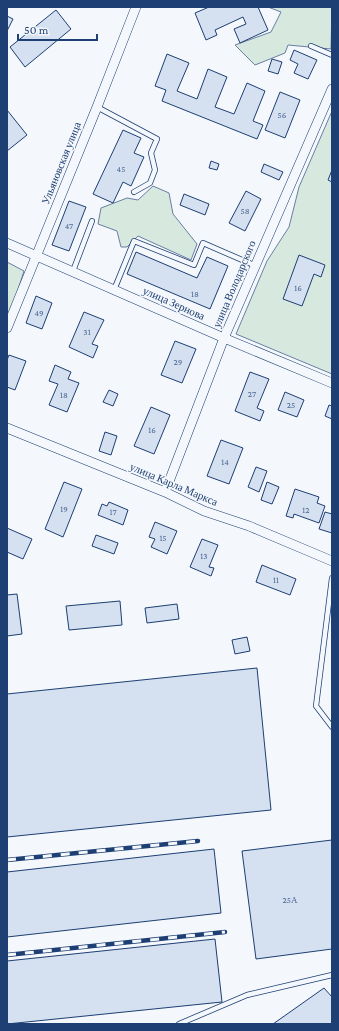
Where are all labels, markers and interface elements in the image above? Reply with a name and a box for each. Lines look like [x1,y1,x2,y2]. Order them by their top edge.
scale bar [18,16,97,42]
text: 50 m [24,23,49,37]
house number: 56 [278,110,287,120]
street label: Ульяновская улица [39,120,83,206]
house number: 45 [117,164,125,174]
house number: 58 [240,206,250,216]
house number: 47 [65,221,73,231]
street label: улица Володарского [210,238,258,329]
house number: 16 [294,283,302,293]
street label: улица Зернова [141,284,207,322]
house number: 18 [191,289,199,299]
house number: 49 [34,308,44,318]
house number: 31 [83,327,91,337]
house number: 29 [174,357,183,367]
house number: 27 [248,389,256,399]
house number: 18 [60,390,68,400]
house number: 25 [287,400,295,410]
house number: 16 [148,425,156,435]
house number: 14 [221,457,229,467]
street label: улица Карла Маркса [128,460,220,508]
house number: 19 [60,504,68,514]
house number: 12 [302,505,310,515]
house number: 17 [109,507,117,517]
house number: 15 [159,533,167,543]
house number: 13 [200,551,208,561]
house number: 11 [273,575,279,585]
house number: 25А [282,895,298,905]

